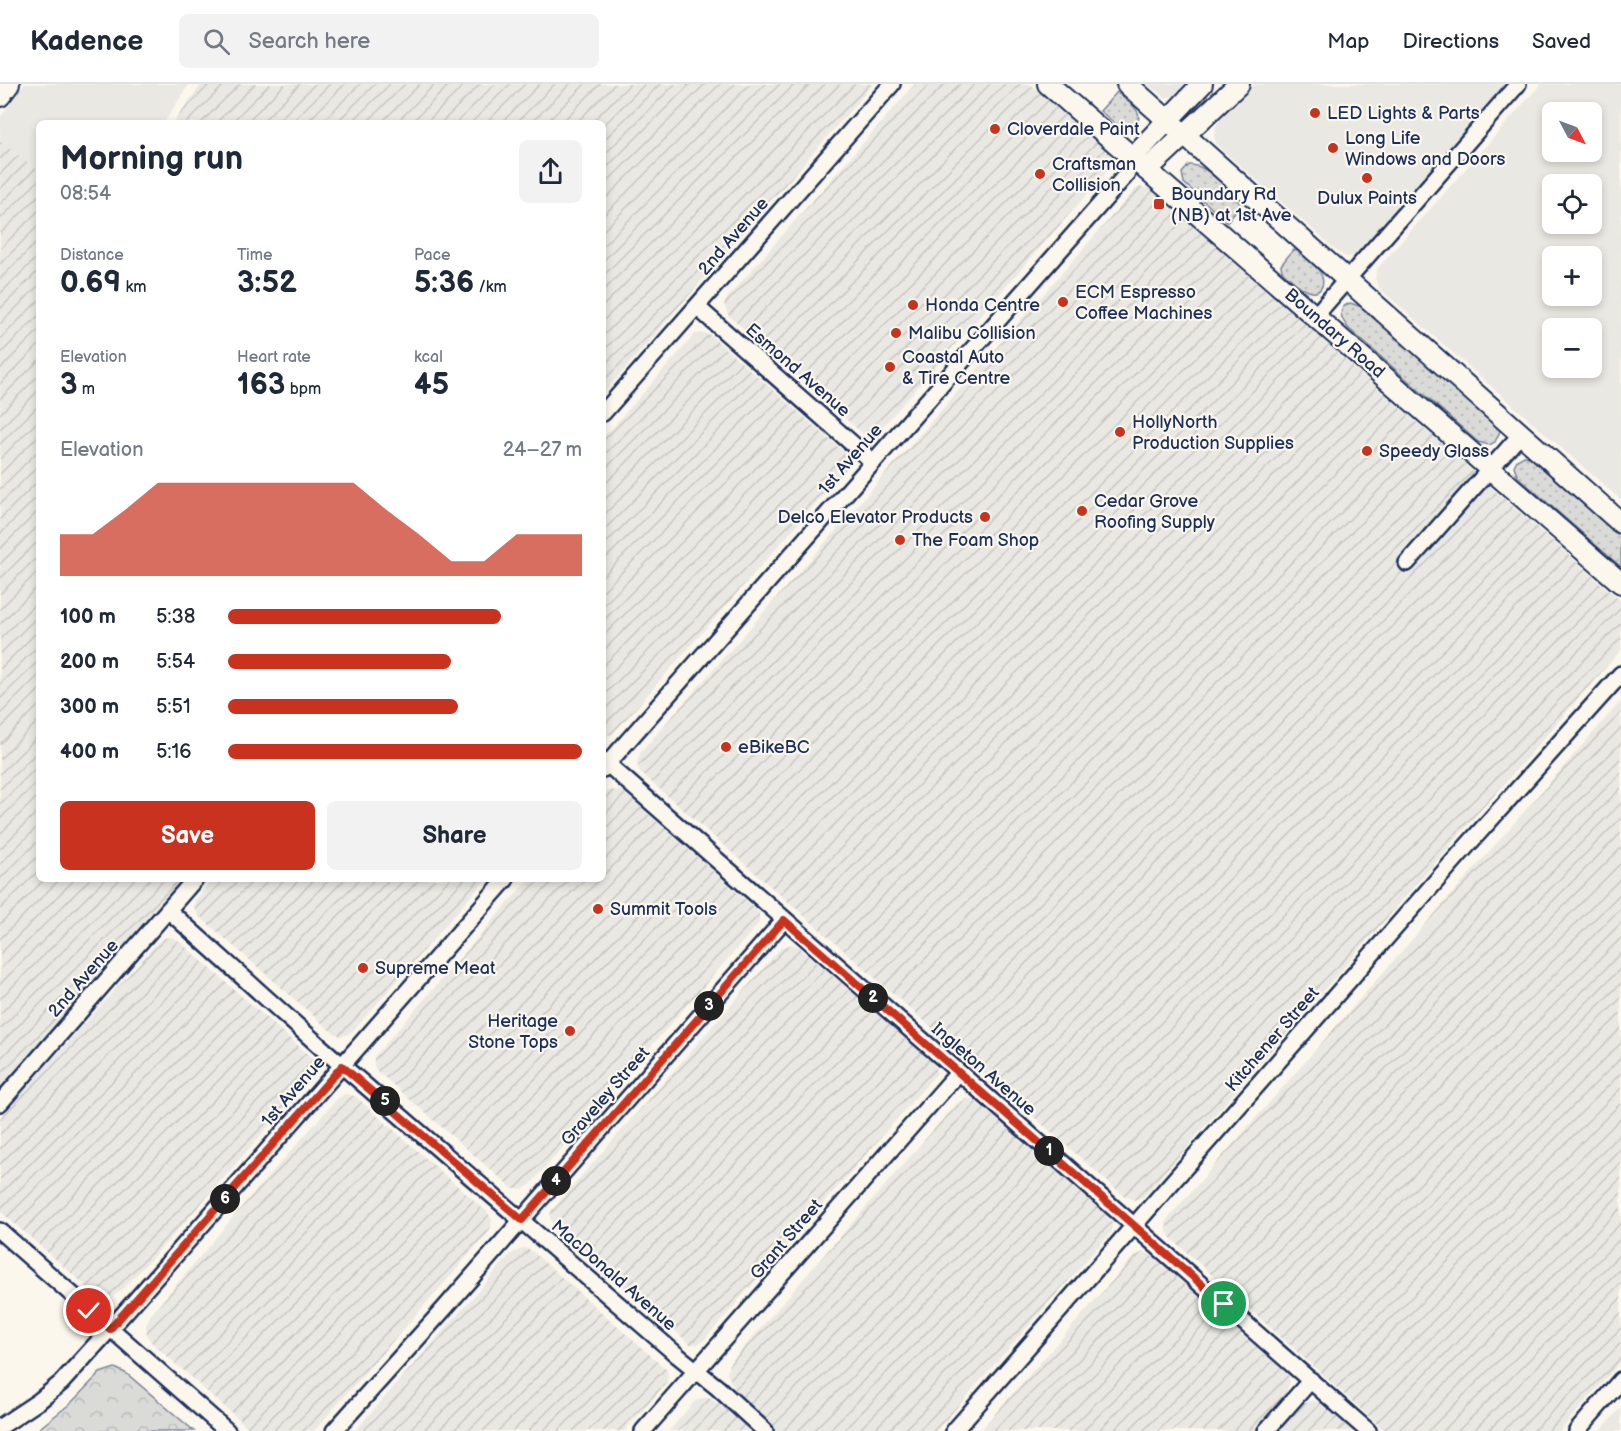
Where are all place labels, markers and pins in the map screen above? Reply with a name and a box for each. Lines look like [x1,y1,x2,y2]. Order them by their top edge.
place label: LED Lights & Parts [1327,103,1480,124]
marker: LED Lights & Parts [1308,106,1322,120]
place label: Cloverdale Paint [1007,119,1140,140]
marker: Cloverdale Paint [988,122,1002,136]
place label: Long Life Windows and Doors [1345,128,1506,170]
marker: Long Life Windows and Doors [1326,141,1340,155]
place label: Craftsman Collision [1052,154,1136,196]
marker: Craftsman Collision [1033,167,1047,181]
marker: Dulux Paints [1360,171,1374,185]
place label: Boundary Rd (NB) at 1st Ave [1171,184,1292,226]
place label: Dulux Paints [1317,188,1417,209]
marker: Boundary Rd (NB) at 1st Ave [1152,197,1166,211]
place label: ECM Espresso Coffee Machines [1075,282,1213,324]
place label: Honda Centre [925,295,1040,316]
marker: ECM Espresso Coffee Machines [1056,295,1070,309]
marker: Honda Centre [906,298,920,312]
place label: Malibu Collision [908,323,1036,344]
marker: Malibu Collision [889,326,903,340]
place label: Coastal Auto & Tire Centre [902,347,1011,389]
marker: Coastal Auto & Tire Centre [883,360,897,374]
place label: HollyNorth Production Supplies [1132,412,1294,454]
marker: HollyNorth Production Supplies [1113,425,1127,439]
place label: Speedy Glass [1379,441,1489,462]
marker: Speedy Glass [1360,444,1374,458]
place label: Cedar Grove Roofing Supply [1094,491,1216,533]
marker: Cedar Grove Roofing Supply [1075,504,1089,518]
place label: Delco Elevator Products [778,507,973,528]
marker: Delco Elevator Products [978,510,992,524]
place label: The Foam Shop [912,530,1039,551]
marker: The Foam Shop [893,533,907,547]
place label: eBikeBC [738,737,810,758]
marker: eBikeBC [719,740,733,754]
place label: Summit Tools [610,899,717,920]
marker: Summit Tools [591,902,605,916]
place label: Supreme Meat [375,958,496,979]
marker: Supreme Meat [356,961,370,975]
pin: 2 [858,983,888,1013]
pin: 3 [694,991,724,1021]
place label: Heritage Stone Tops [468,1011,558,1053]
marker: Heritage Stone Tops [563,1024,577,1038]
pin: 5 [370,1086,400,1116]
pin: 1 [1034,1136,1064,1166]
pin: 4 [541,1166,571,1196]
pin: 6 [210,1184,240,1214]
pin [1198,1278,1249,1329]
pin [63,1285,114,1336]

